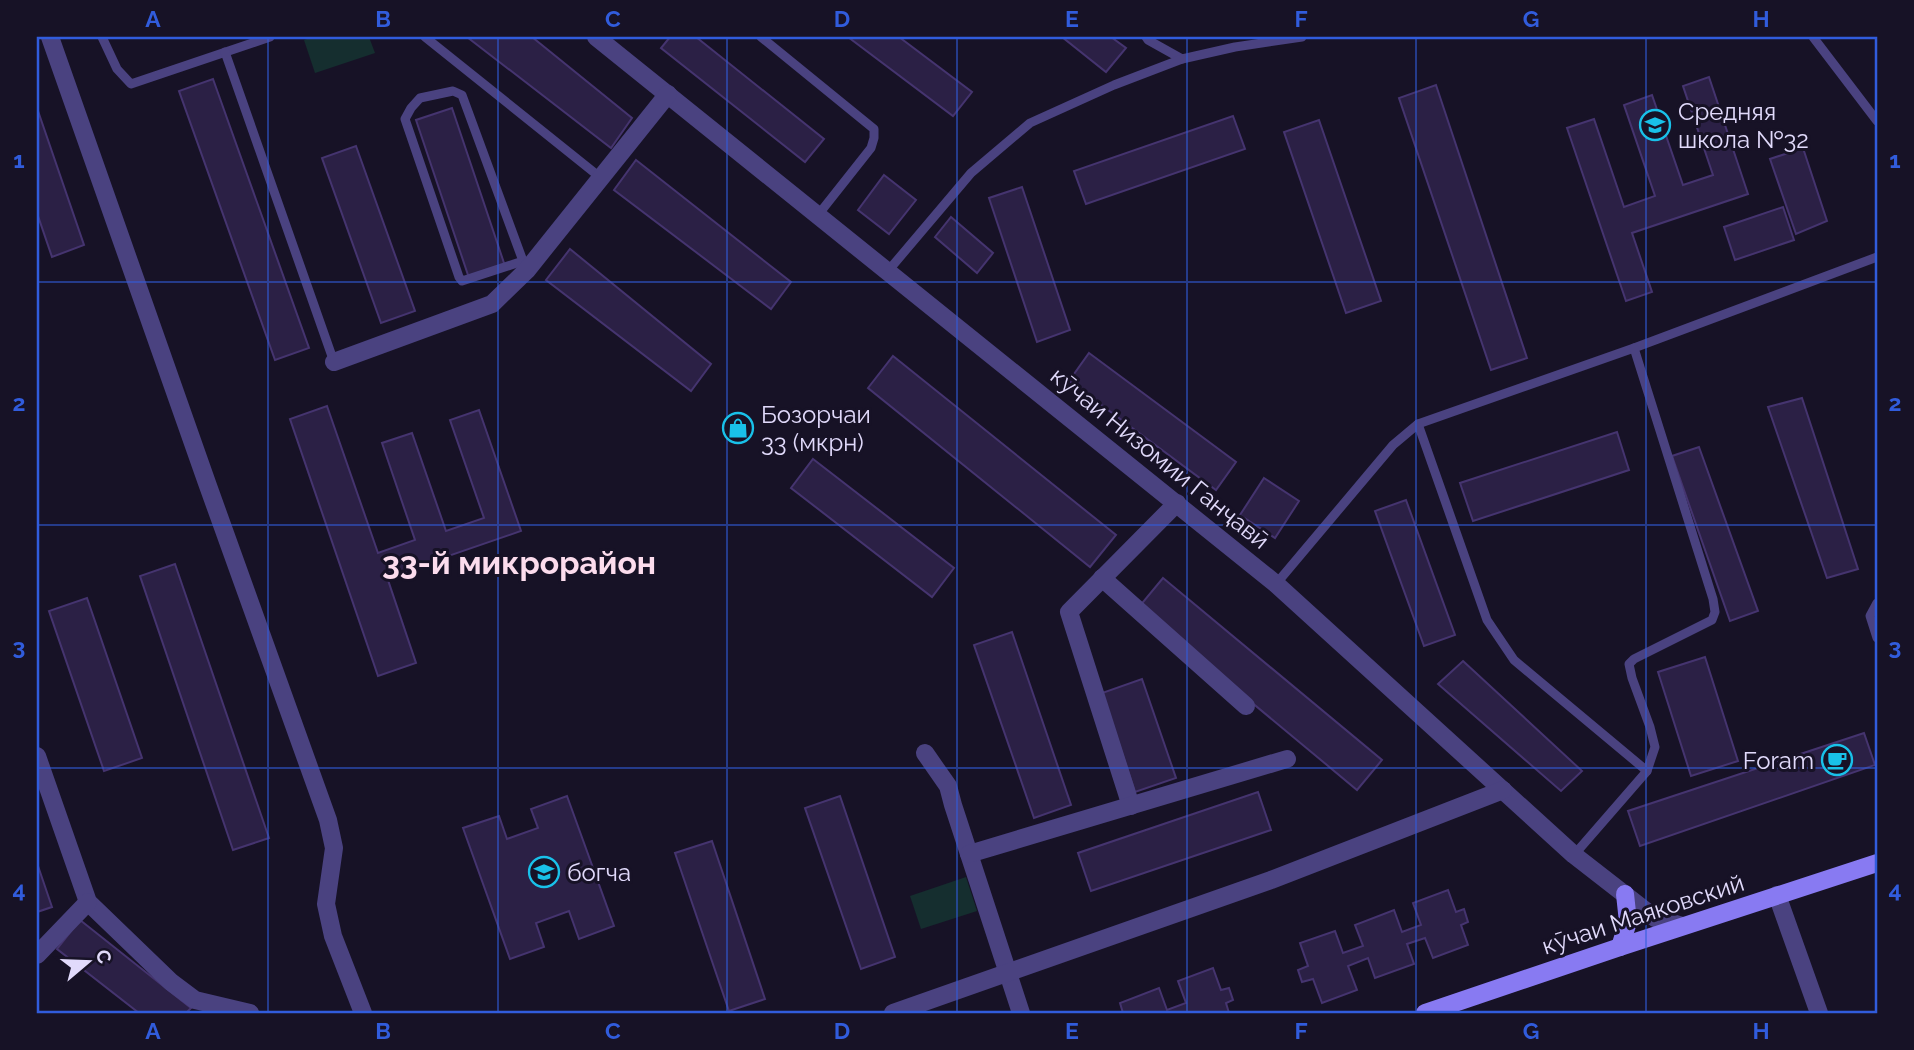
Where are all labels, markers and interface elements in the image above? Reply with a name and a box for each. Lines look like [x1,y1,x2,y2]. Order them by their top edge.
text: A [145,5,161,32]
text: B [375,5,391,32]
text: C [605,5,621,32]
text: D [834,5,850,32]
text: E [1065,5,1079,32]
text: F [1294,5,1308,32]
text: G [1523,5,1539,32]
text: H [1752,5,1770,32]
place label: Средняя школа №32 [1678,97,1809,154]
school or university icon: Средняя школа №32 [1638,108,1672,142]
text: 1 [13,146,25,173]
text: 1 [1889,146,1901,173]
street label: кӯчаи Низомии Ганҷавӣ [1045,361,1275,555]
text: 2 [13,389,25,416]
text: 2 [1889,389,1901,416]
place label: Бозорчаи 33 (мкрн) [761,400,871,457]
shop icon: Бозорчаи 33 (мкрн) [721,411,755,445]
district label: 33-й микрорайон [382,544,656,581]
text: 3 [13,633,25,660]
text: 3 [1889,633,1901,660]
cafe icon: Foram [1820,743,1854,777]
place label: Foram [1743,746,1814,775]
school or university icon: богча [527,855,561,889]
place label: богча [567,858,631,887]
street label: кӯчаи Маяковский [1538,868,1748,960]
text: 4 [12,876,26,903]
text: 4 [1888,876,1902,903]
north arrow [52,928,122,998]
text: С [92,947,117,966]
text: A [145,1017,161,1044]
text: B [375,1017,391,1044]
text: C [605,1017,621,1044]
text: D [834,1017,850,1044]
text: E [1065,1017,1079,1044]
text: F [1294,1017,1308,1044]
text: G [1523,1017,1539,1044]
text: H [1752,1017,1770,1044]

